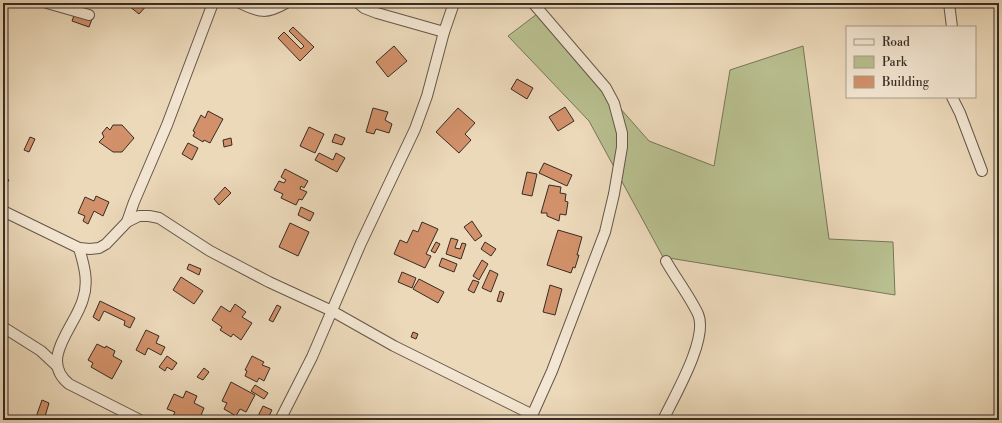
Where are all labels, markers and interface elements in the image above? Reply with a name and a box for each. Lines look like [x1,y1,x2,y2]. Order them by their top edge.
legend [846,26,976,98]
text: Road [882,35,910,50]
text: Park [882,55,908,70]
text: Building [881,75,930,90]

